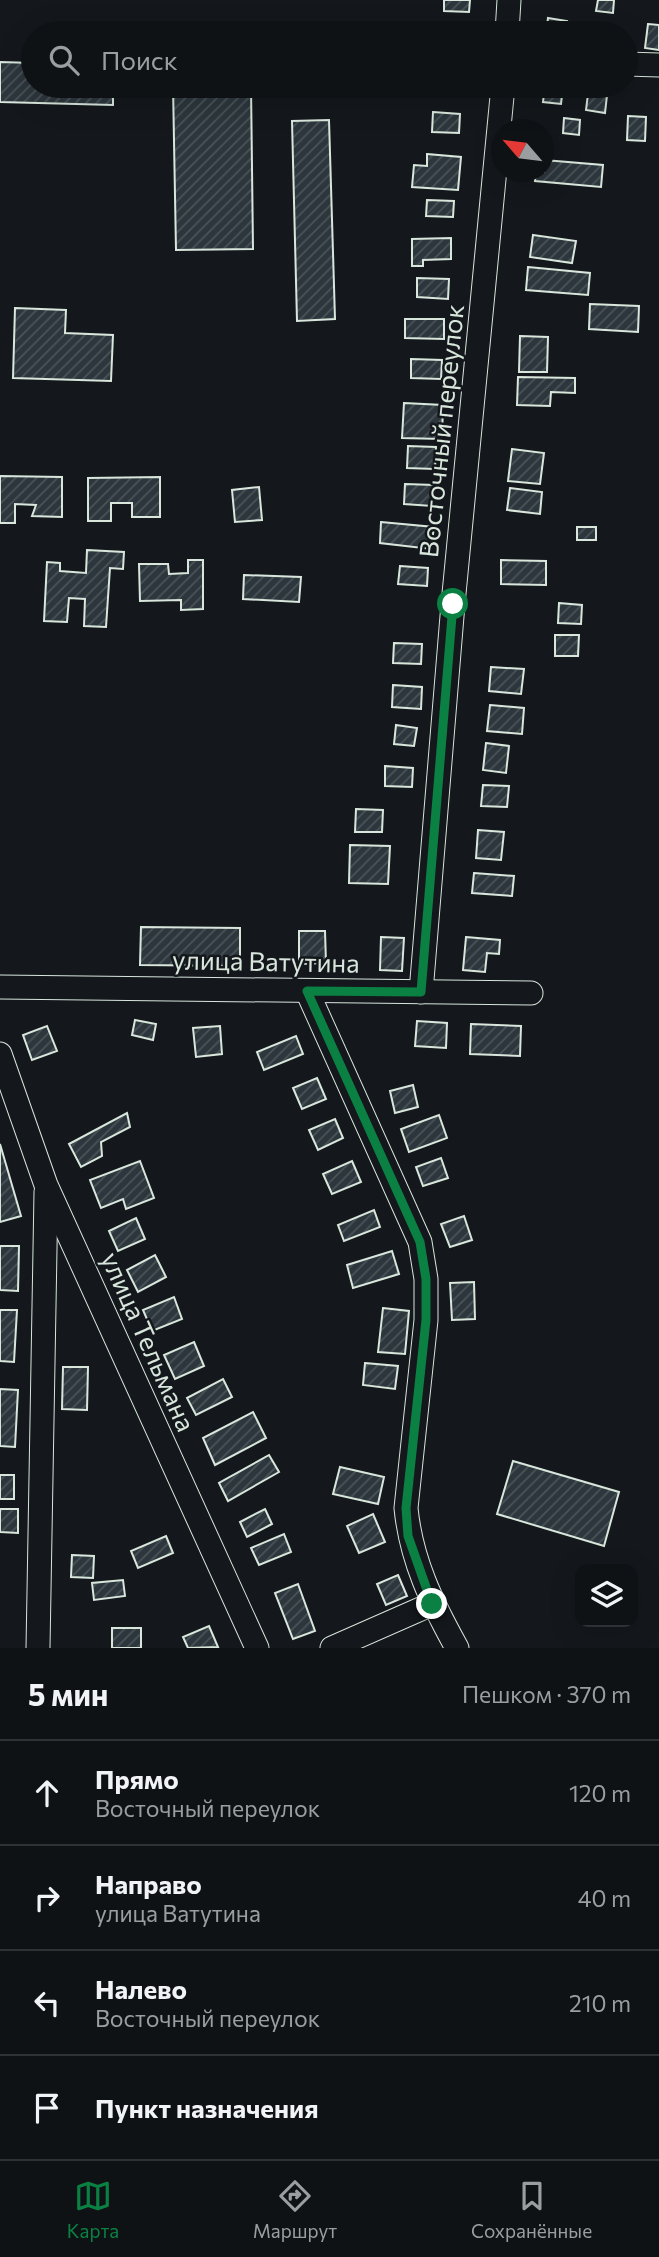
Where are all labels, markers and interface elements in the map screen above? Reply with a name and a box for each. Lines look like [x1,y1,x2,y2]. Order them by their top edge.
search box [21,21,638,98]
icon: search [45,41,83,79]
text: Поиск [101,44,178,75]
north arrow [491,119,554,182]
street label: Восточный переулок [412,303,469,559]
route start [437,588,468,619]
street label: улица Ватутина [172,943,360,978]
street label: улица Тельмана [96,1247,203,1436]
map controls [575,1564,638,1627]
button: layers [575,1564,638,1627]
route end [416,1588,447,1619]
text: 5 мин [28,1675,108,1712]
text: Пешком · 370 m [462,1680,631,1708]
text: Прямо [95,1763,179,1794]
icon: ahead [28,1774,66,1812]
text: 120 m [569,1779,631,1807]
text: Восточный переулок [95,1794,320,1822]
text: Направо [95,1868,202,1899]
icon: right [28,1879,66,1917]
text: 40 m [578,1884,631,1912]
text: улица Ватутина [95,1899,261,1927]
text: Налево [95,1973,187,2004]
icon: left [28,1984,66,2022]
text: 210 m [569,1989,631,2017]
text: Восточный переулок [95,2004,320,2032]
icon: arrive [28,2089,66,2127]
text: Пункт назначения [95,2092,319,2123]
tab: Карта [67,2177,119,2242]
tab: Маршрут [253,2177,337,2242]
tab: Сохранённые [471,2177,592,2242]

